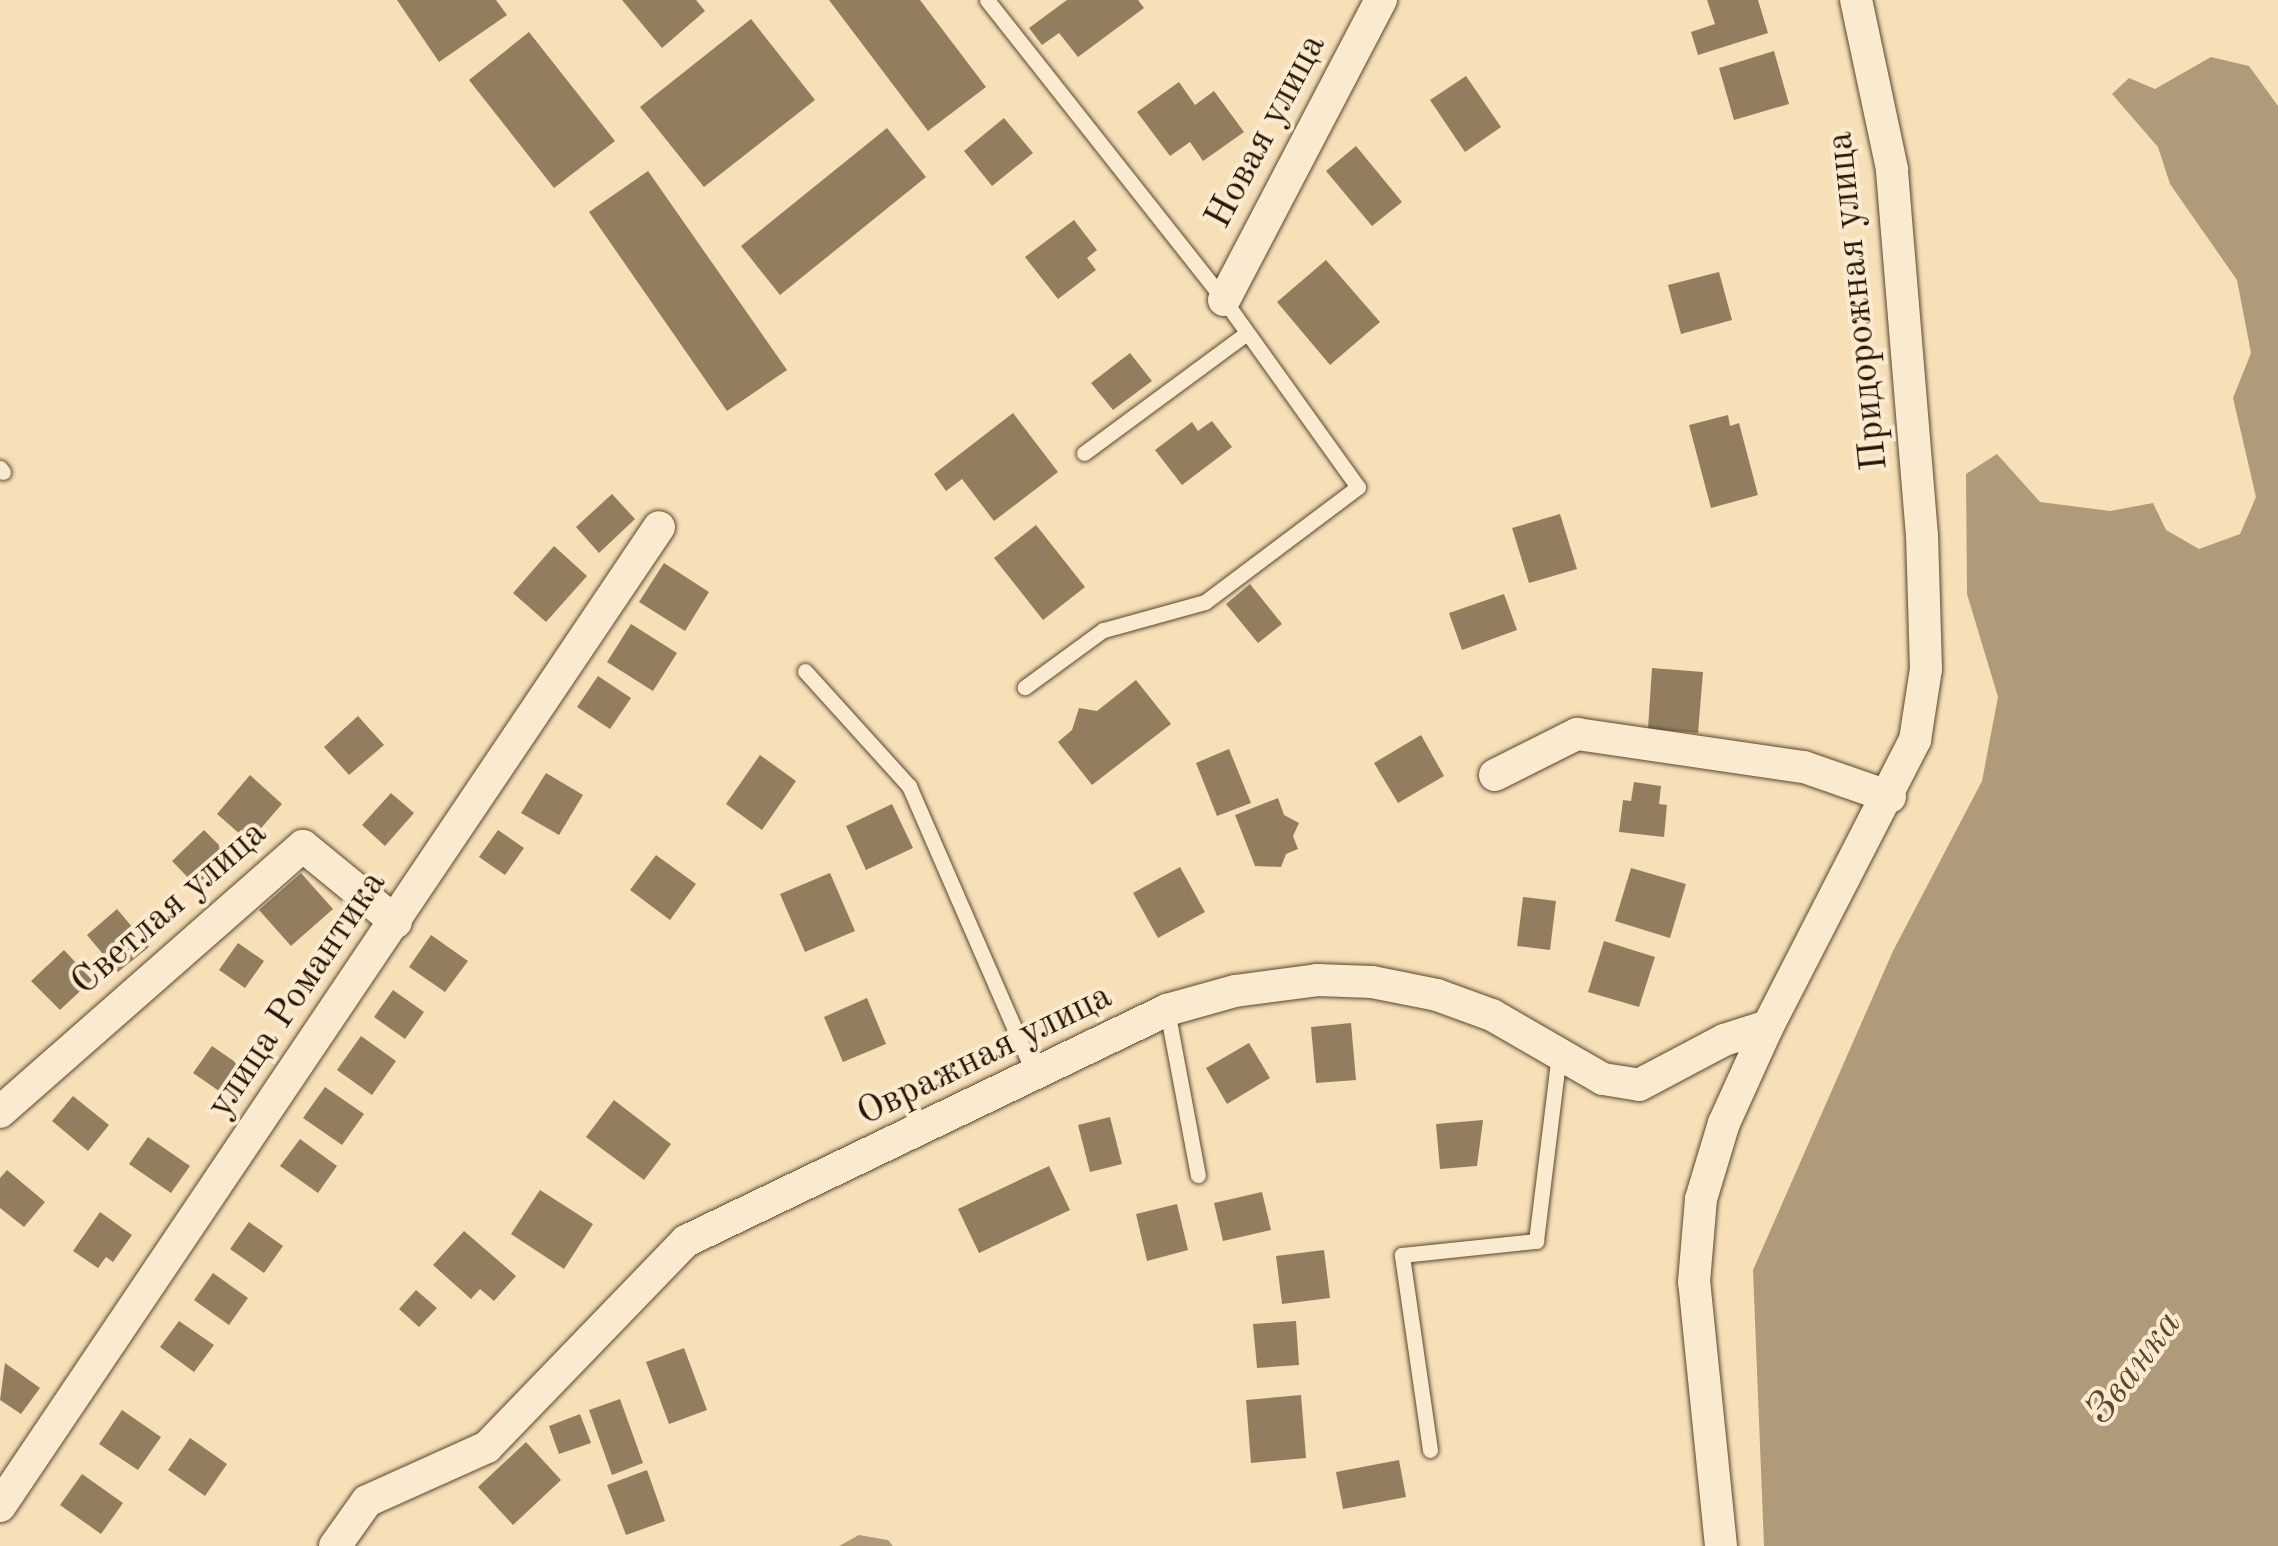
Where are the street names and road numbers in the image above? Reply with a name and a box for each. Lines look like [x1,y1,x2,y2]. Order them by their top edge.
street label: Новая улица [1197,27,1337,237]
street label: Придорожная улица [1819,129,1899,473]
street label: Светлая улица [63,812,277,1006]
street label: улица Романтика [199,863,397,1127]
street label: Овражная улица [850,975,1120,1137]

